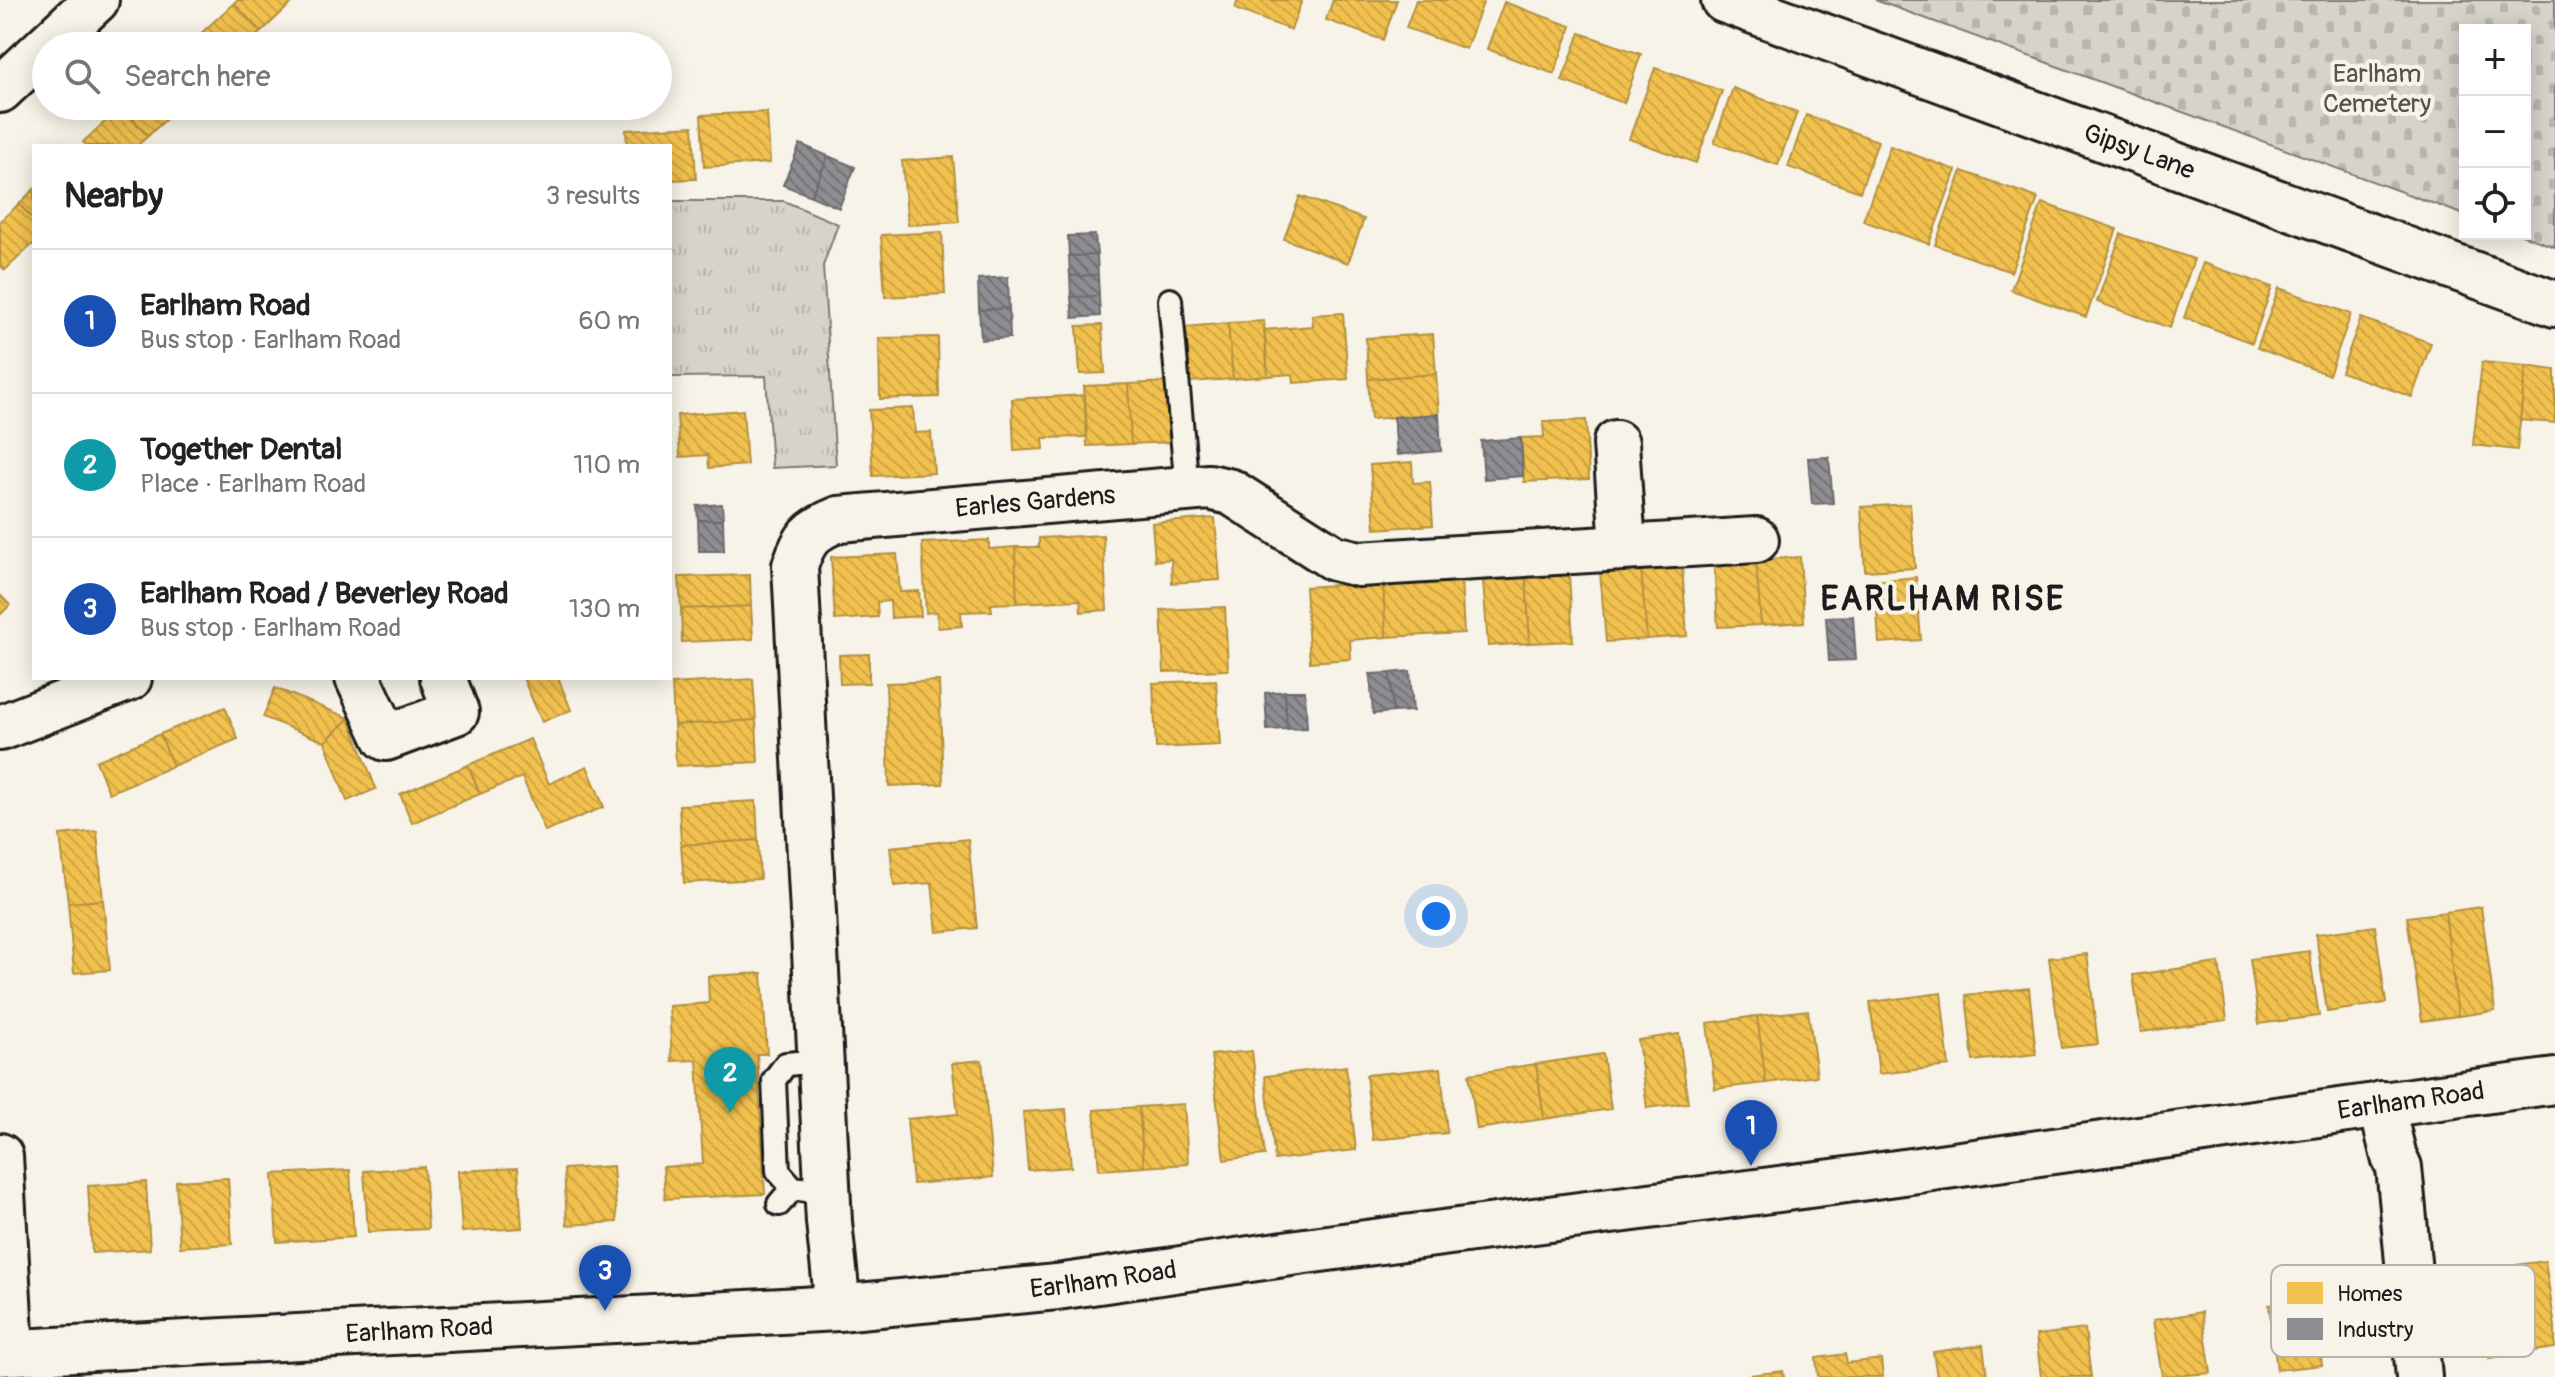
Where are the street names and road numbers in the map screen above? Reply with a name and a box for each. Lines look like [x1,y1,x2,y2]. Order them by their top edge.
street label: Gipsy Lane [2079,117,2199,187]
street label: Earles Gardens [954,479,1117,525]
street label: Earlham Road [2336,1075,2487,1127]
street label: Earlham Road [1028,1254,1179,1306]
street label: Earlham Road [345,1311,494,1350]

